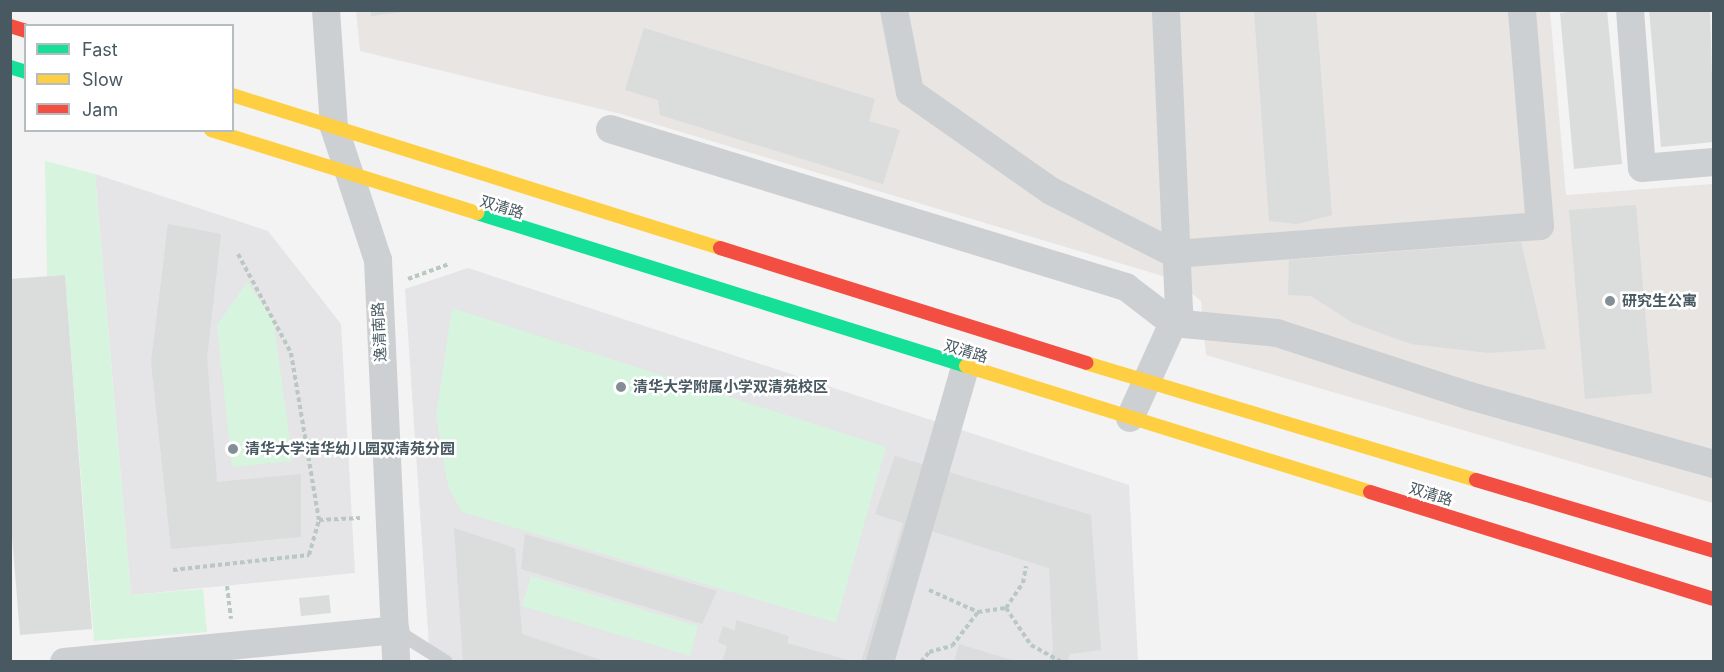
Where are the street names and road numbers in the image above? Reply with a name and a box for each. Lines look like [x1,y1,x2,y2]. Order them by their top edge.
street label: 双清路 [478,192,526,222]
street label: 逸清南路 [368,302,390,362]
street label: 双清路 [942,336,990,366]
street label: 双清路 [1407,479,1455,509]

